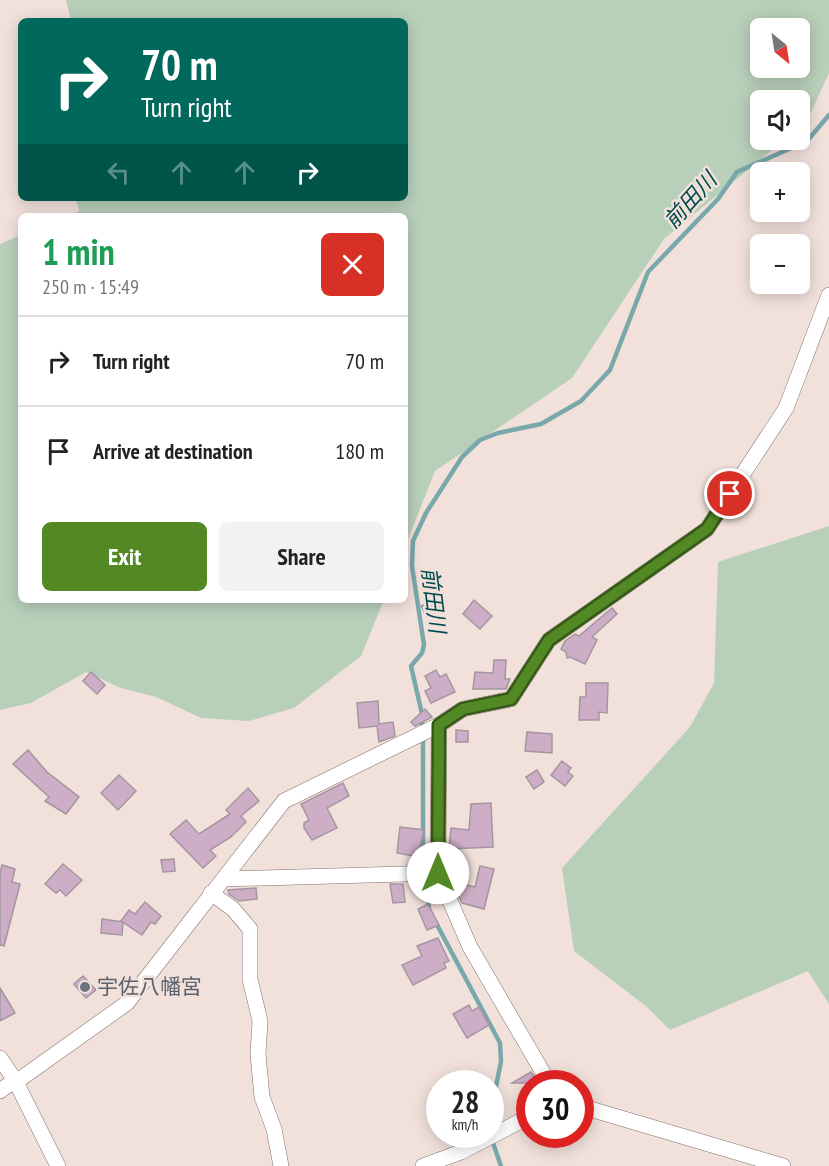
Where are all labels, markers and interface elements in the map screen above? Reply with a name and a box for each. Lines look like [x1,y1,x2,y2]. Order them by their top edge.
north arrow [750,18,810,78]
map controls [750,18,810,294]
text: 70 m [141,37,218,92]
icon: right [42,42,120,120]
text: Turn right [141,90,232,124]
button: sound [750,90,810,150]
icon: left [102,156,135,189]
icon: ahead [165,156,198,189]
icon: ahead [228,156,261,189]
icon: right [291,156,324,189]
button: + [750,162,810,222]
water label: 前田川 [658,165,724,234]
text: 1 min [42,228,115,275]
button: close [321,233,384,296]
button: − [750,234,810,294]
text: 250 m · 15:49 [42,274,139,300]
icon: right [42,345,75,378]
text: Turn right [93,347,170,375]
text: 70 m [345,347,384,375]
icon: arrive [42,435,75,468]
text: Arrive at destination [93,437,253,465]
text: 180 m [335,437,384,465]
pin [704,468,755,519]
icon: arrive [713,477,746,510]
button: Exit [42,522,207,591]
button: Share [219,522,384,591]
water label: 前田川 [416,566,452,636]
position arrow [406,841,470,905]
place label: 宇佐八幡宮 [97,973,202,1000]
marker: 宇佐八幡宮 [78,980,92,994]
speed limit sign: 30 [516,1070,594,1148]
text: 28 [451,1082,479,1121]
text: km/h [452,1115,478,1134]

